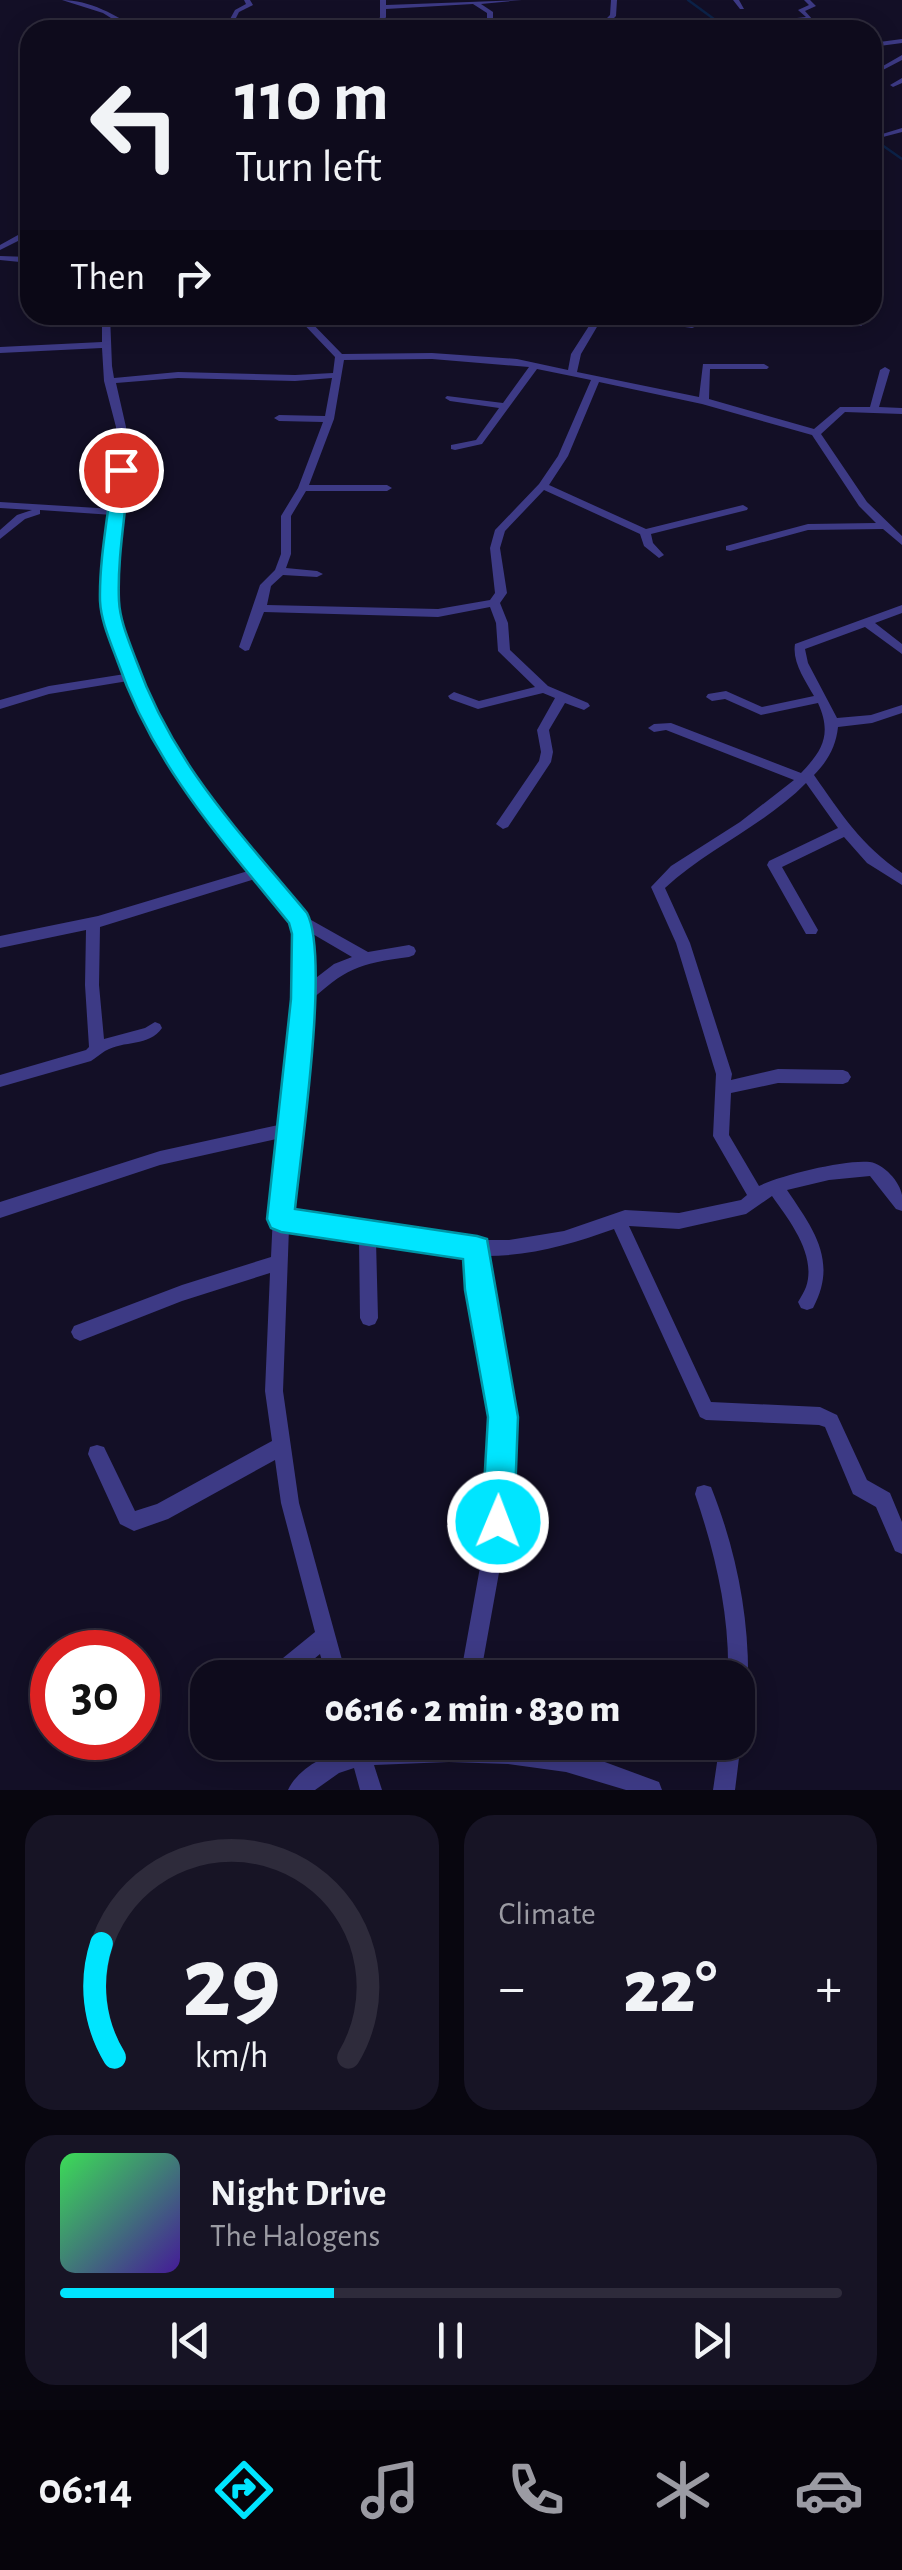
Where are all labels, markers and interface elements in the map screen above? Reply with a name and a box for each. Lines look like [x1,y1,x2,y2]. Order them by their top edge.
icon: left [70,60,200,190]
text: 110 m [235,63,389,133]
text: Turn left [235,145,382,190]
icon: right [165,250,220,305]
text: Then [70,259,145,297]
pin [79,428,164,513]
icon: arrive [94,443,149,498]
position arrow [446,1470,550,1574]
speed limit sign: 30 [30,1630,160,1760]
text: 06:16 · 2 min · 830 m [325,1691,620,1729]
text: Climate [499,1898,596,1930]
text: 29 [182,1932,281,2036]
text: 22° [623,1951,717,2026]
text: − [499,1961,525,2016]
text: + [816,1961,842,2016]
text: km/h [195,2038,269,2074]
text: Night Drive [210,2175,386,2213]
text: The Halogens [210,2220,380,2252]
icon: previous [163,2313,218,2368]
icon: pause [423,2313,478,2368]
icon: next [684,2313,739,2368]
icon: directions [209,2455,279,2525]
icon: music [355,2455,425,2525]
icon: phone [501,2455,571,2525]
icon: climate [648,2455,718,2525]
icon: car [794,2455,864,2525]
text: 06:14 [38,2467,132,2512]

